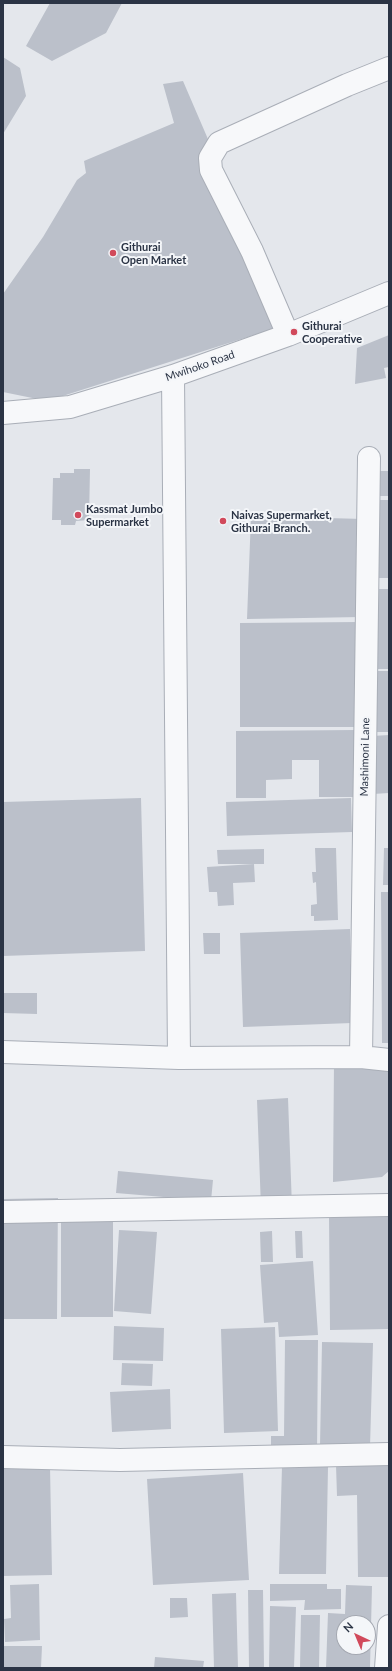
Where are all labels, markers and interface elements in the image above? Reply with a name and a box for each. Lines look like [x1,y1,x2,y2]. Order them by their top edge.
place label: Githurai Open Market [121,240,186,266]
marker: Githurai Open Market [108,248,118,258]
place label: Githurai Cooperative [302,319,362,345]
marker: Githurai Cooperative [289,327,299,337]
street label: Mwihoko Road [164,348,236,384]
place label: Kassmat Jumbo Supermarket [86,502,163,528]
place label: Naivas Supermarket, Githurai Branch. [231,508,332,534]
marker: Kassmat Jumbo Supermarket [73,510,83,520]
marker: Naivas Supermarket, Githurai Branch. [218,516,228,526]
street label: Mashimoni Lane [358,717,372,797]
north arrow [336,1615,376,1655]
text: N [340,1619,356,1634]

